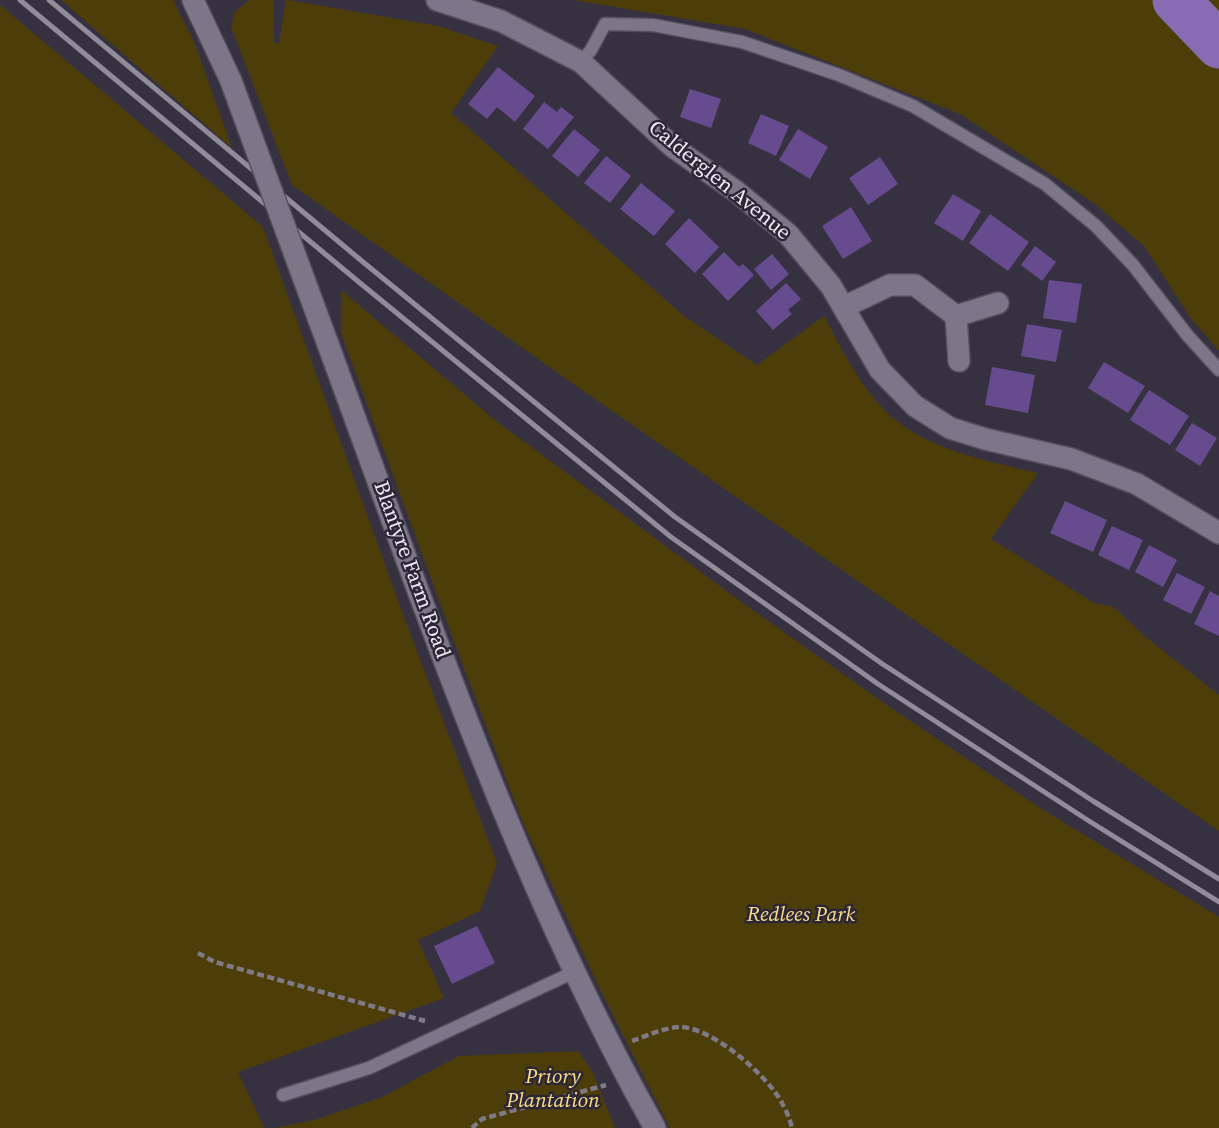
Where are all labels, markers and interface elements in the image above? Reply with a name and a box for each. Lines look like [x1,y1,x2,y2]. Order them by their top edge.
street label: Calderglen Avenue [643,116,795,246]
street label: Blantyre Farm Road [367,478,455,662]
park label: Redlees Park [747,903,855,929]
park label: Priory Plantation [506,1065,600,1115]

